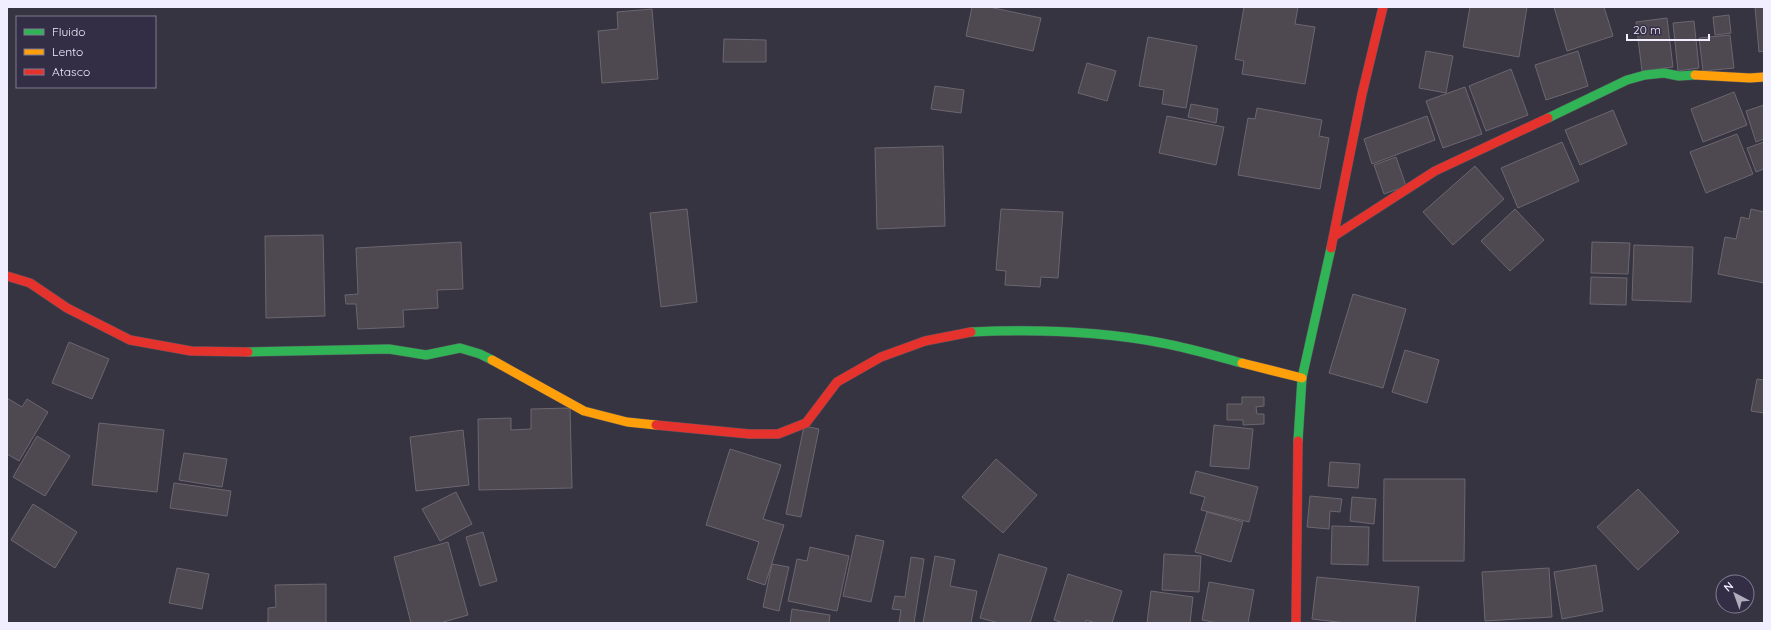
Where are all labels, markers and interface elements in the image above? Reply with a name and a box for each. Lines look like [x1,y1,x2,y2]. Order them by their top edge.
legend [16,16,156,88]
scale bar [1627,16,1709,42]
text: 20 m [1633,22,1661,37]
text: Fluido [52,24,85,39]
text: Lento [52,44,83,59]
text: Atasco [52,64,90,79]
north arrow [1715,574,1755,614]
text: N [1721,579,1736,594]

